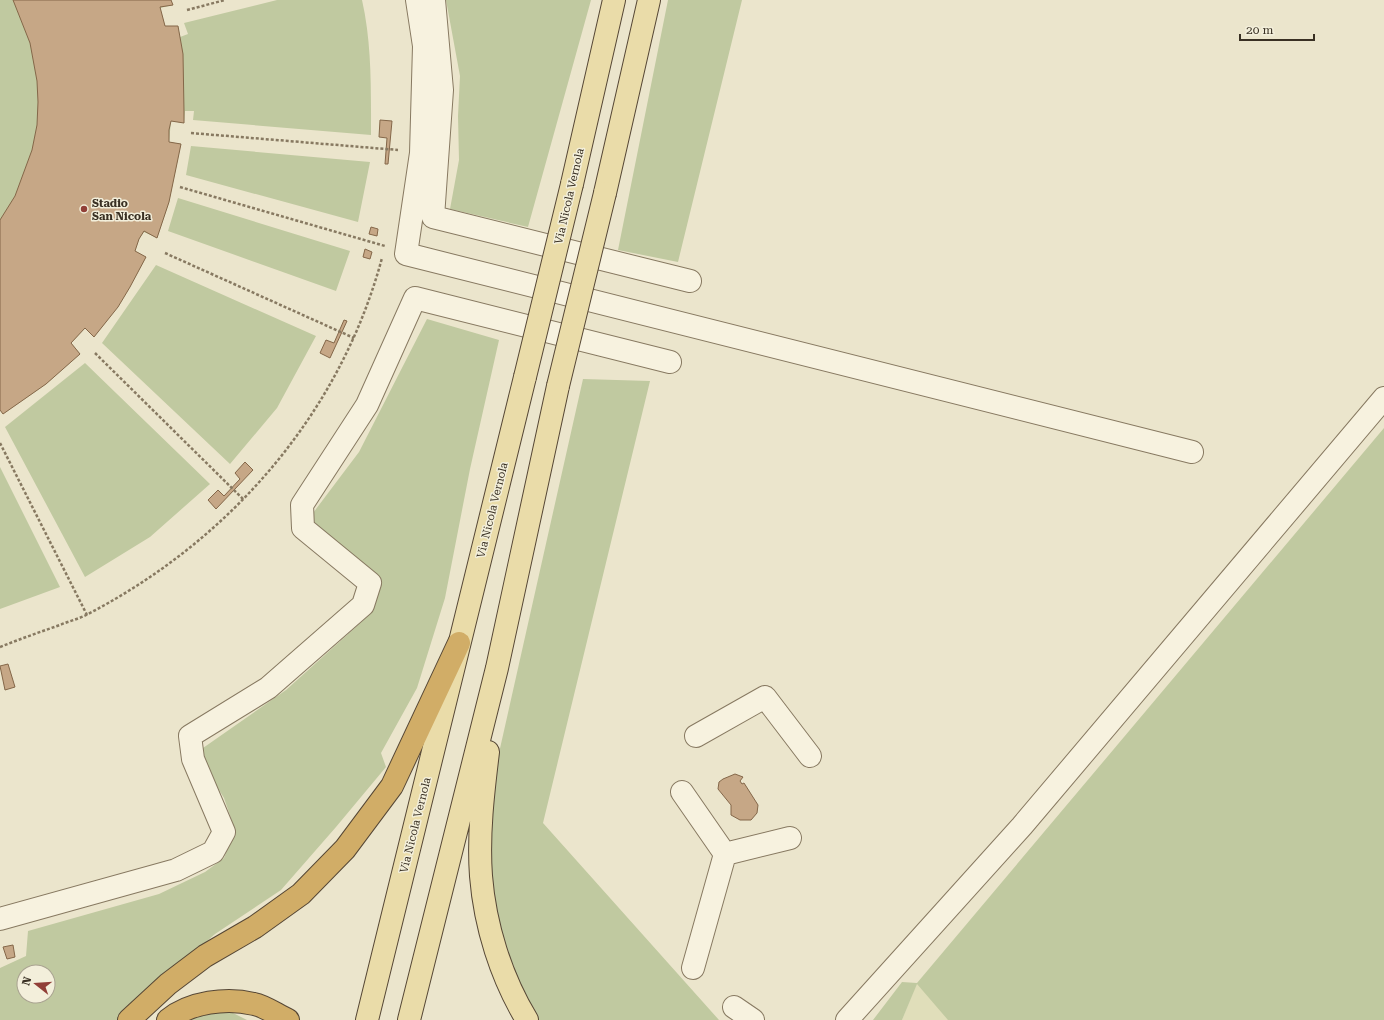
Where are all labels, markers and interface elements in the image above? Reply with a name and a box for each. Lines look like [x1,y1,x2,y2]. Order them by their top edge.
scale bar [1240,16,1314,42]
text: 20 m [1246,23,1273,37]
street label: Via Nicola Vernola [552,147,587,245]
place label: Stadio San Nicola [92,197,152,223]
marker: Stadio San Nicola [79,204,89,214]
street label: Via Nicola Vernola [474,461,511,559]
street label: Via Nicola Vernola [397,776,434,874]
north arrow [16,964,56,1004]
text: N [19,975,35,987]

